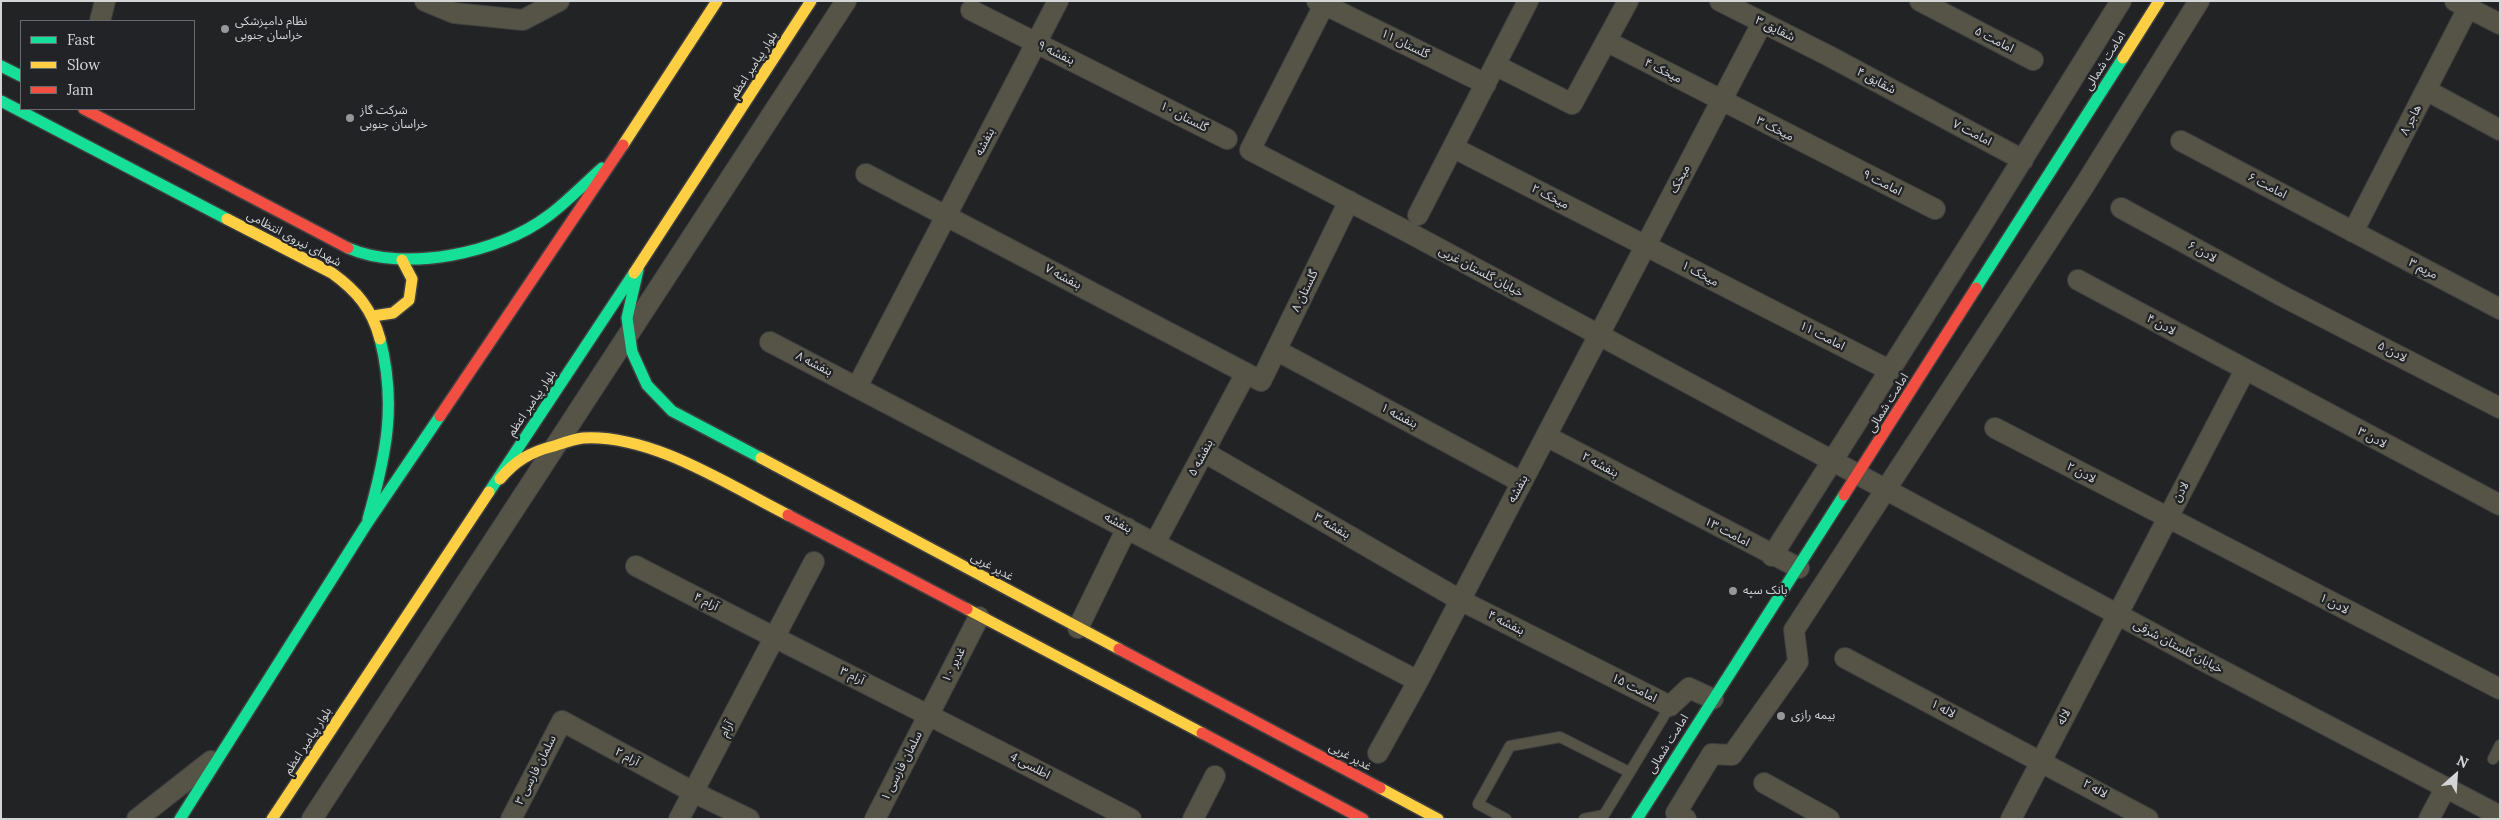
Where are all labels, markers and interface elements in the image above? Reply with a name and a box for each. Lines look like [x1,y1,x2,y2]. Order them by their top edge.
street label: شقایق ۳ [1753,13,1797,45]
place label: نظام دامپزشکی خراسان جنوبی [235,15,307,43]
legend [20,20,195,110]
marker: نظام دامپزشکی خراسان جنوبی [219,23,231,35]
street label: امامت ۵ [1972,24,2016,56]
street label: گلستان ۱۱ [1379,26,1431,62]
street label: بلوار پیامبر اعظم [727,29,781,101]
street label: امامت شمالی [2081,29,2129,93]
text: Fast [67,30,95,49]
street label: بنفشه ۹ [1035,38,1077,68]
text: Slow [67,55,100,74]
street label: میخک ۴ [1642,55,1684,87]
street label: شقایق ۴ [1854,65,1898,97]
text: Jam [67,80,94,99]
street label: گلستان ۱۰ [1158,99,1210,135]
street label: هاجر ۸ [2397,102,2425,138]
place label: شرکت گاز خراسان جنوبی [360,104,428,132]
marker: شرکت گاز خراسان جنوبی [344,112,356,124]
street label: میخک ۳ [1754,113,1796,145]
street label: امامت ۷ [1950,117,1994,149]
street label: بنفشه [972,126,998,158]
street label: میخک [1667,162,1693,196]
street label: امامت ۹ [1860,167,1904,199]
street label: امامت ۶ [2245,170,2289,202]
street label: میخک ۲ [1529,181,1571,213]
street label: شهدای نیروی انتظامی [244,208,344,270]
street label: لادن ۶ [2185,238,2219,266]
street label: خیابان گلستان غربی [1436,244,1526,300]
street label: مریم ۳ [2406,255,2440,283]
street label: میخک ۱ [1679,258,1721,290]
street label: بنفشه ۷ [1042,261,1084,293]
street label: گلستان ۸ [1289,268,1321,314]
street label: لادن ۴ [2144,311,2178,339]
street label: امامت ۱۱ [1797,318,1847,354]
street label: لادن ۵ [2375,339,2409,365]
street label: بنفشه ۸ [793,349,835,379]
street label: بلوار پیامبر اعظم [505,367,559,439]
street label: امامت شمالی [1864,371,1912,435]
street label: بنفشه ۱ [1378,400,1420,432]
street label: لادن ۳ [2355,424,2389,452]
street label: بنفشه ۵ [1185,437,1217,479]
street label: بنفشه ۲ [1579,449,1621,481]
street label: لادن ۲ [2064,460,2098,486]
street label: بنفشه [1505,473,1531,505]
street label: لادن [2170,479,2192,505]
street label: بنفشه [1102,510,1134,536]
street label: بنفشه ۳ [1311,510,1353,542]
street label: امامت ۱۳ [1702,514,1752,550]
street label: غدیر غربی [968,550,1016,584]
place label: بانک سپه [1743,584,1788,598]
marker: بانک سپه [1727,585,1739,597]
street label: آرام ۴ [691,590,721,614]
street label: لادن ۱ [2317,591,2351,617]
street label: بنفشه ۴ [1485,608,1527,638]
street label: خیابان گلستان شرقی [2131,617,2225,677]
street label: غدیر ۱۰ [939,645,969,685]
street label: آرام ۳ [837,664,867,688]
street label: امامت ۱۵ [1609,670,1659,706]
street label: لاله ۱ [1928,697,1958,721]
street label: بلوار پیامبر اعظم [281,705,335,777]
street label: لاله [2054,707,2074,727]
place label: بیمه رازی [1791,709,1835,723]
marker: بیمه رازی [1775,710,1787,722]
street label: امامت شمالی [1644,712,1692,776]
street label: آرام [717,719,737,739]
street label: سلمان فارسی ۱ [878,729,926,803]
street label: سلمان فارسی ۳ [512,733,560,807]
street label: غدیر غربی [1326,740,1374,774]
street label: آرام ۲ [612,745,642,769]
street label: اطلسی 4 [1008,749,1052,783]
north arrow [2431,750,2481,800]
text: N [2454,751,2471,772]
street label: لاله ۲ [2080,776,2110,802]

